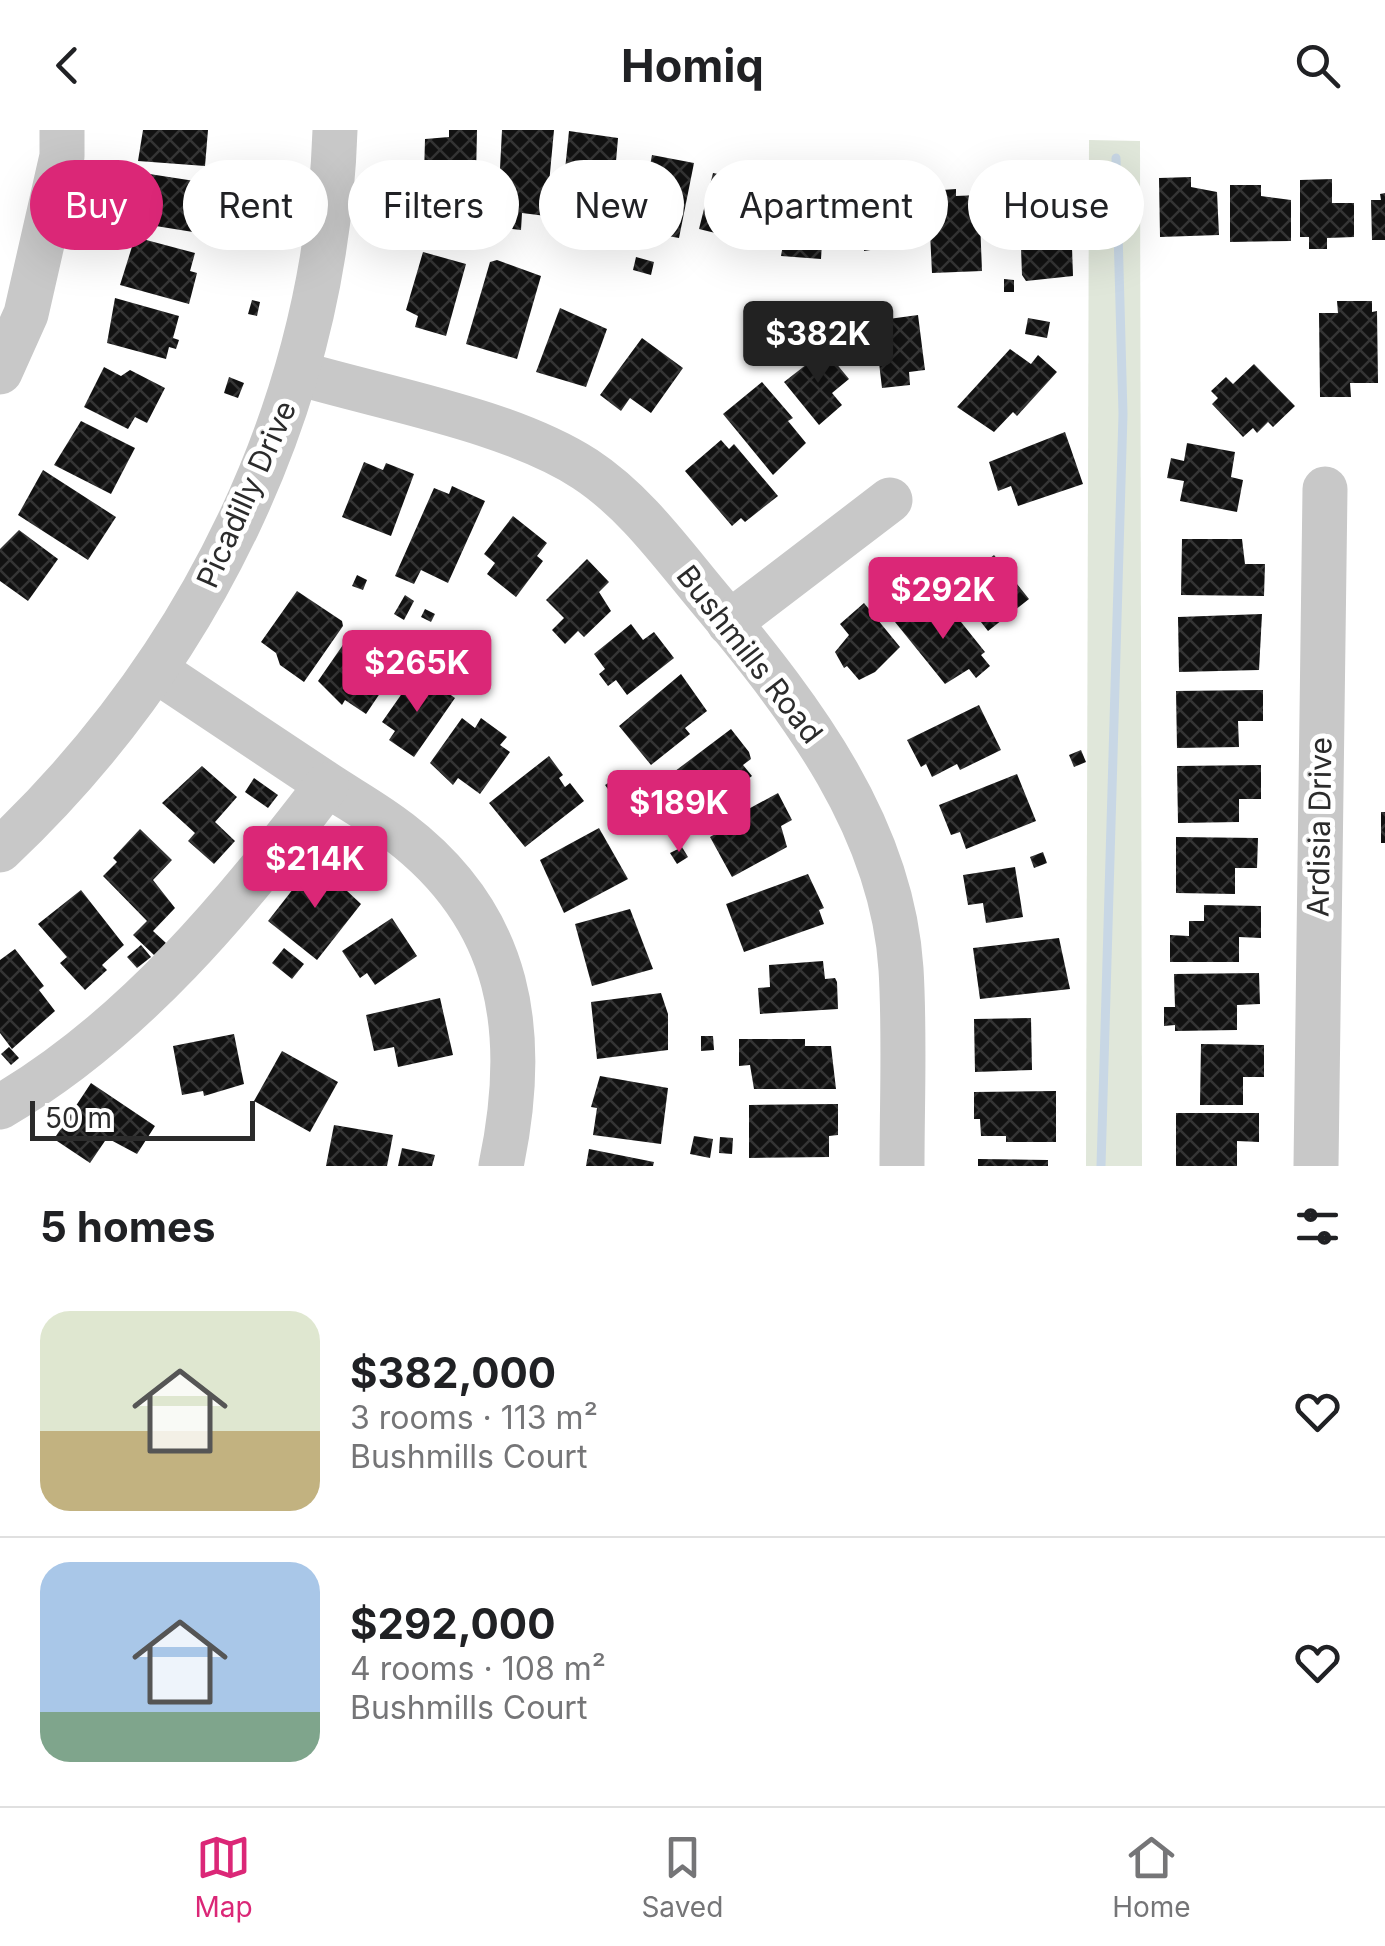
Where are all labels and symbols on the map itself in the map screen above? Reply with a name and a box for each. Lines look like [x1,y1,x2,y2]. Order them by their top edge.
pin: $382K [748,301,888,386]
street label: Picadilly Drive [189,395,303,593]
pin: $292K [873,557,1013,642]
street label: Bushmills Road [669,558,831,750]
pin: $265K [347,630,487,715]
street label: Ardisia Drive [1299,737,1339,917]
pin: $189K [609,770,749,855]
pin: $214K [245,826,385,911]
scale bar [30,1096,255,1140]

